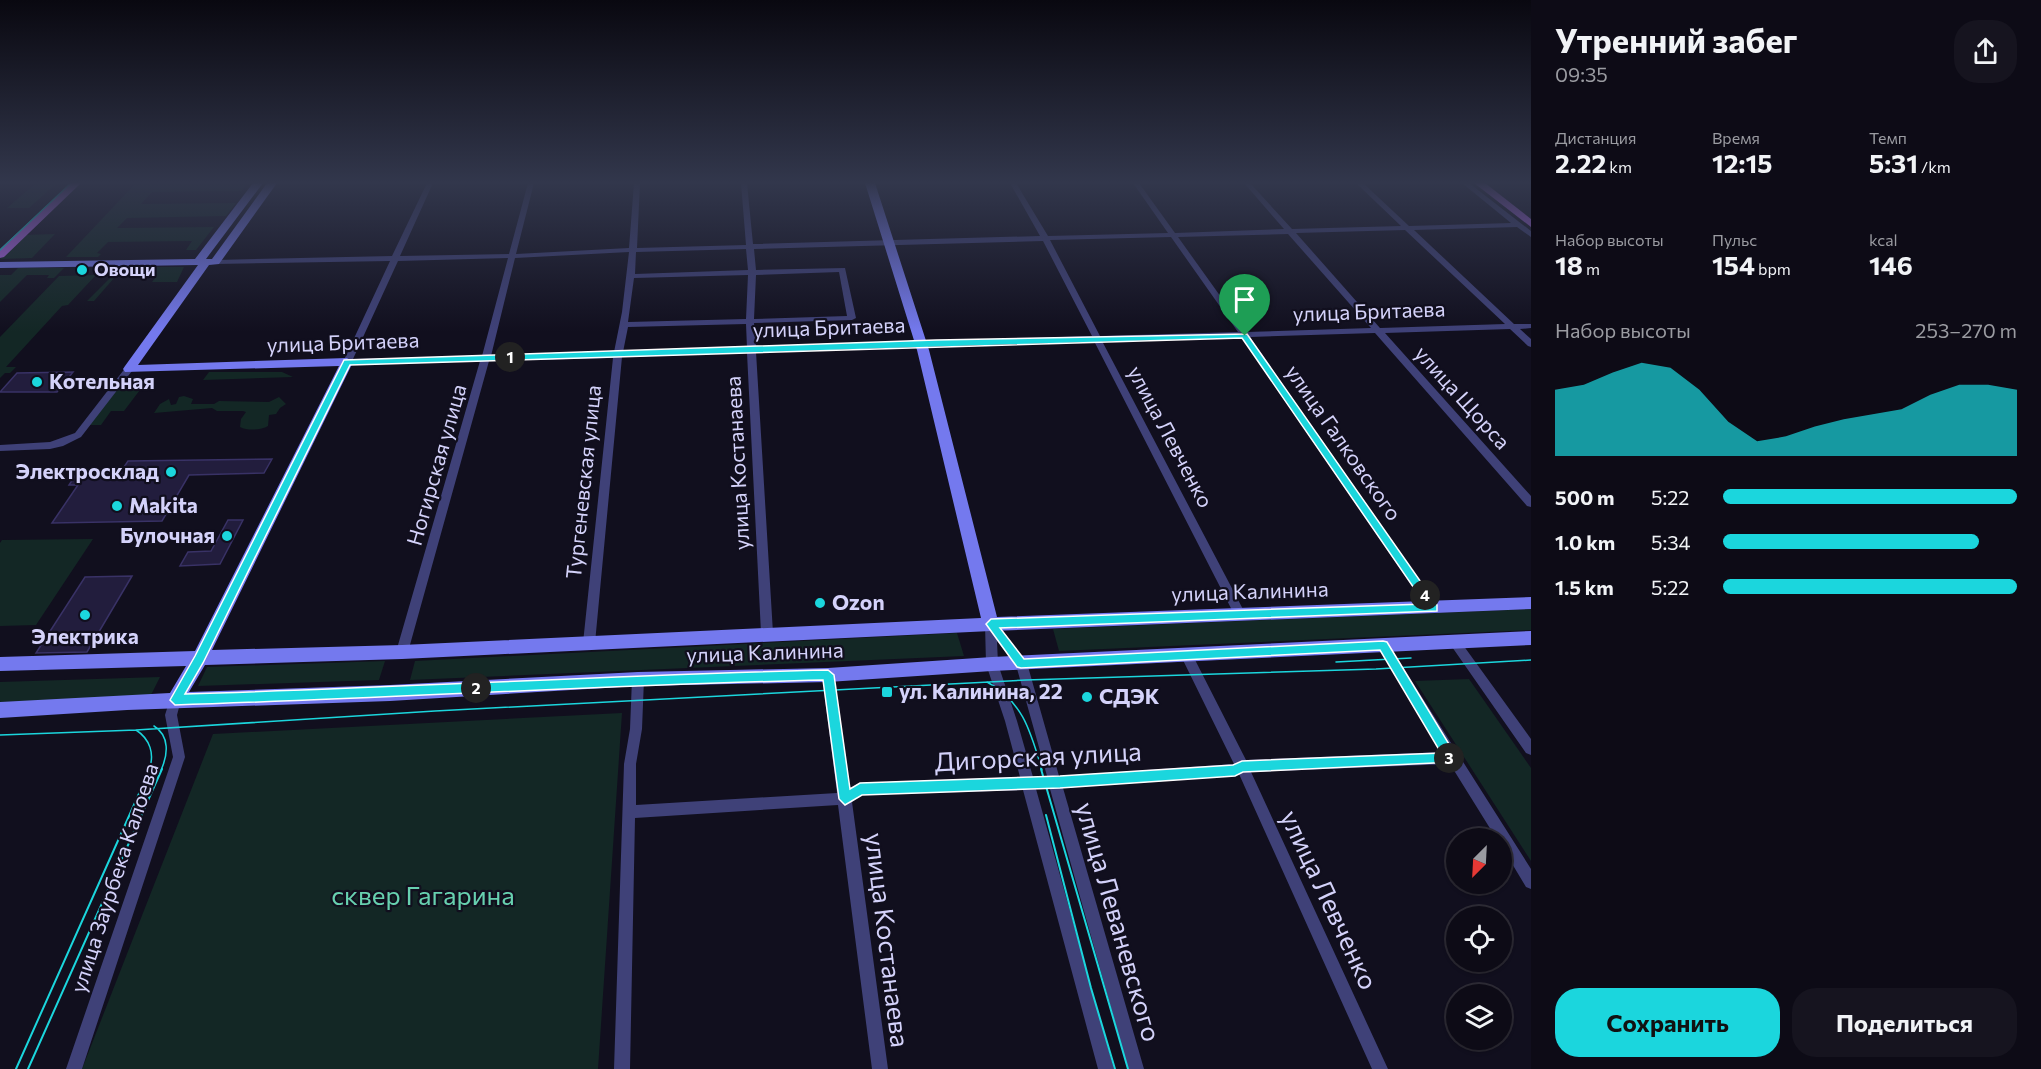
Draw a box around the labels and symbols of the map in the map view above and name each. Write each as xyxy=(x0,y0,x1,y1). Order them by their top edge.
place label: Овощи xyxy=(94,258,155,280)
marker: Овощи xyxy=(75,263,89,277)
pin xyxy=(1219,274,1270,336)
street label: улица Бритаева xyxy=(1292,295,1446,326)
street label: улица Бритаева xyxy=(752,311,906,342)
street label: улица Бритаева xyxy=(266,326,420,357)
street label: улица Щорса xyxy=(1410,340,1516,454)
pin: 1 xyxy=(495,342,525,372)
street label: улица Галковского xyxy=(1281,359,1407,525)
street label: улица Левченко xyxy=(1123,361,1219,511)
place label: Котельная xyxy=(49,368,155,393)
marker: Котельная xyxy=(30,375,44,389)
street label: улица Костанаева xyxy=(719,375,754,551)
street label: Ногирская улица xyxy=(401,381,471,548)
street label: Тургеневская улица xyxy=(560,384,605,580)
place label: Электросклад xyxy=(16,458,159,483)
marker: Электросклад xyxy=(164,465,178,479)
place label: Makita xyxy=(129,492,198,517)
marker: Makita xyxy=(110,499,124,513)
place label: Булочная xyxy=(120,522,215,547)
marker: Булочная xyxy=(220,529,234,543)
street label: улица Калинина xyxy=(1171,575,1329,606)
pin: 4 xyxy=(1410,580,1440,610)
place label: Ozon xyxy=(832,589,885,614)
marker: Ozon xyxy=(813,596,827,610)
marker: Электрика xyxy=(78,608,92,622)
place label: Электрика xyxy=(31,623,139,648)
street label: улица Калинина xyxy=(686,636,844,667)
pin: 2 xyxy=(461,673,491,703)
place label: ул. Калинина, 22 xyxy=(899,678,1063,703)
place label: СДЭК xyxy=(1099,683,1160,708)
marker: ул. Калинина, 22 xyxy=(880,685,894,699)
marker: СДЭК xyxy=(1080,690,1094,704)
street label: Дигорская улица xyxy=(934,735,1142,776)
pin: 3 xyxy=(1434,743,1464,773)
street label: улица Заурбека Калоева xyxy=(65,760,163,996)
street label: улица Леваневского xyxy=(1070,798,1168,1045)
street label: улица Левченко xyxy=(1275,805,1385,994)
north arrow xyxy=(1446,828,1512,894)
street label: улица Костанаева xyxy=(860,831,917,1049)
park label: сквер Гагарина xyxy=(331,879,515,910)

